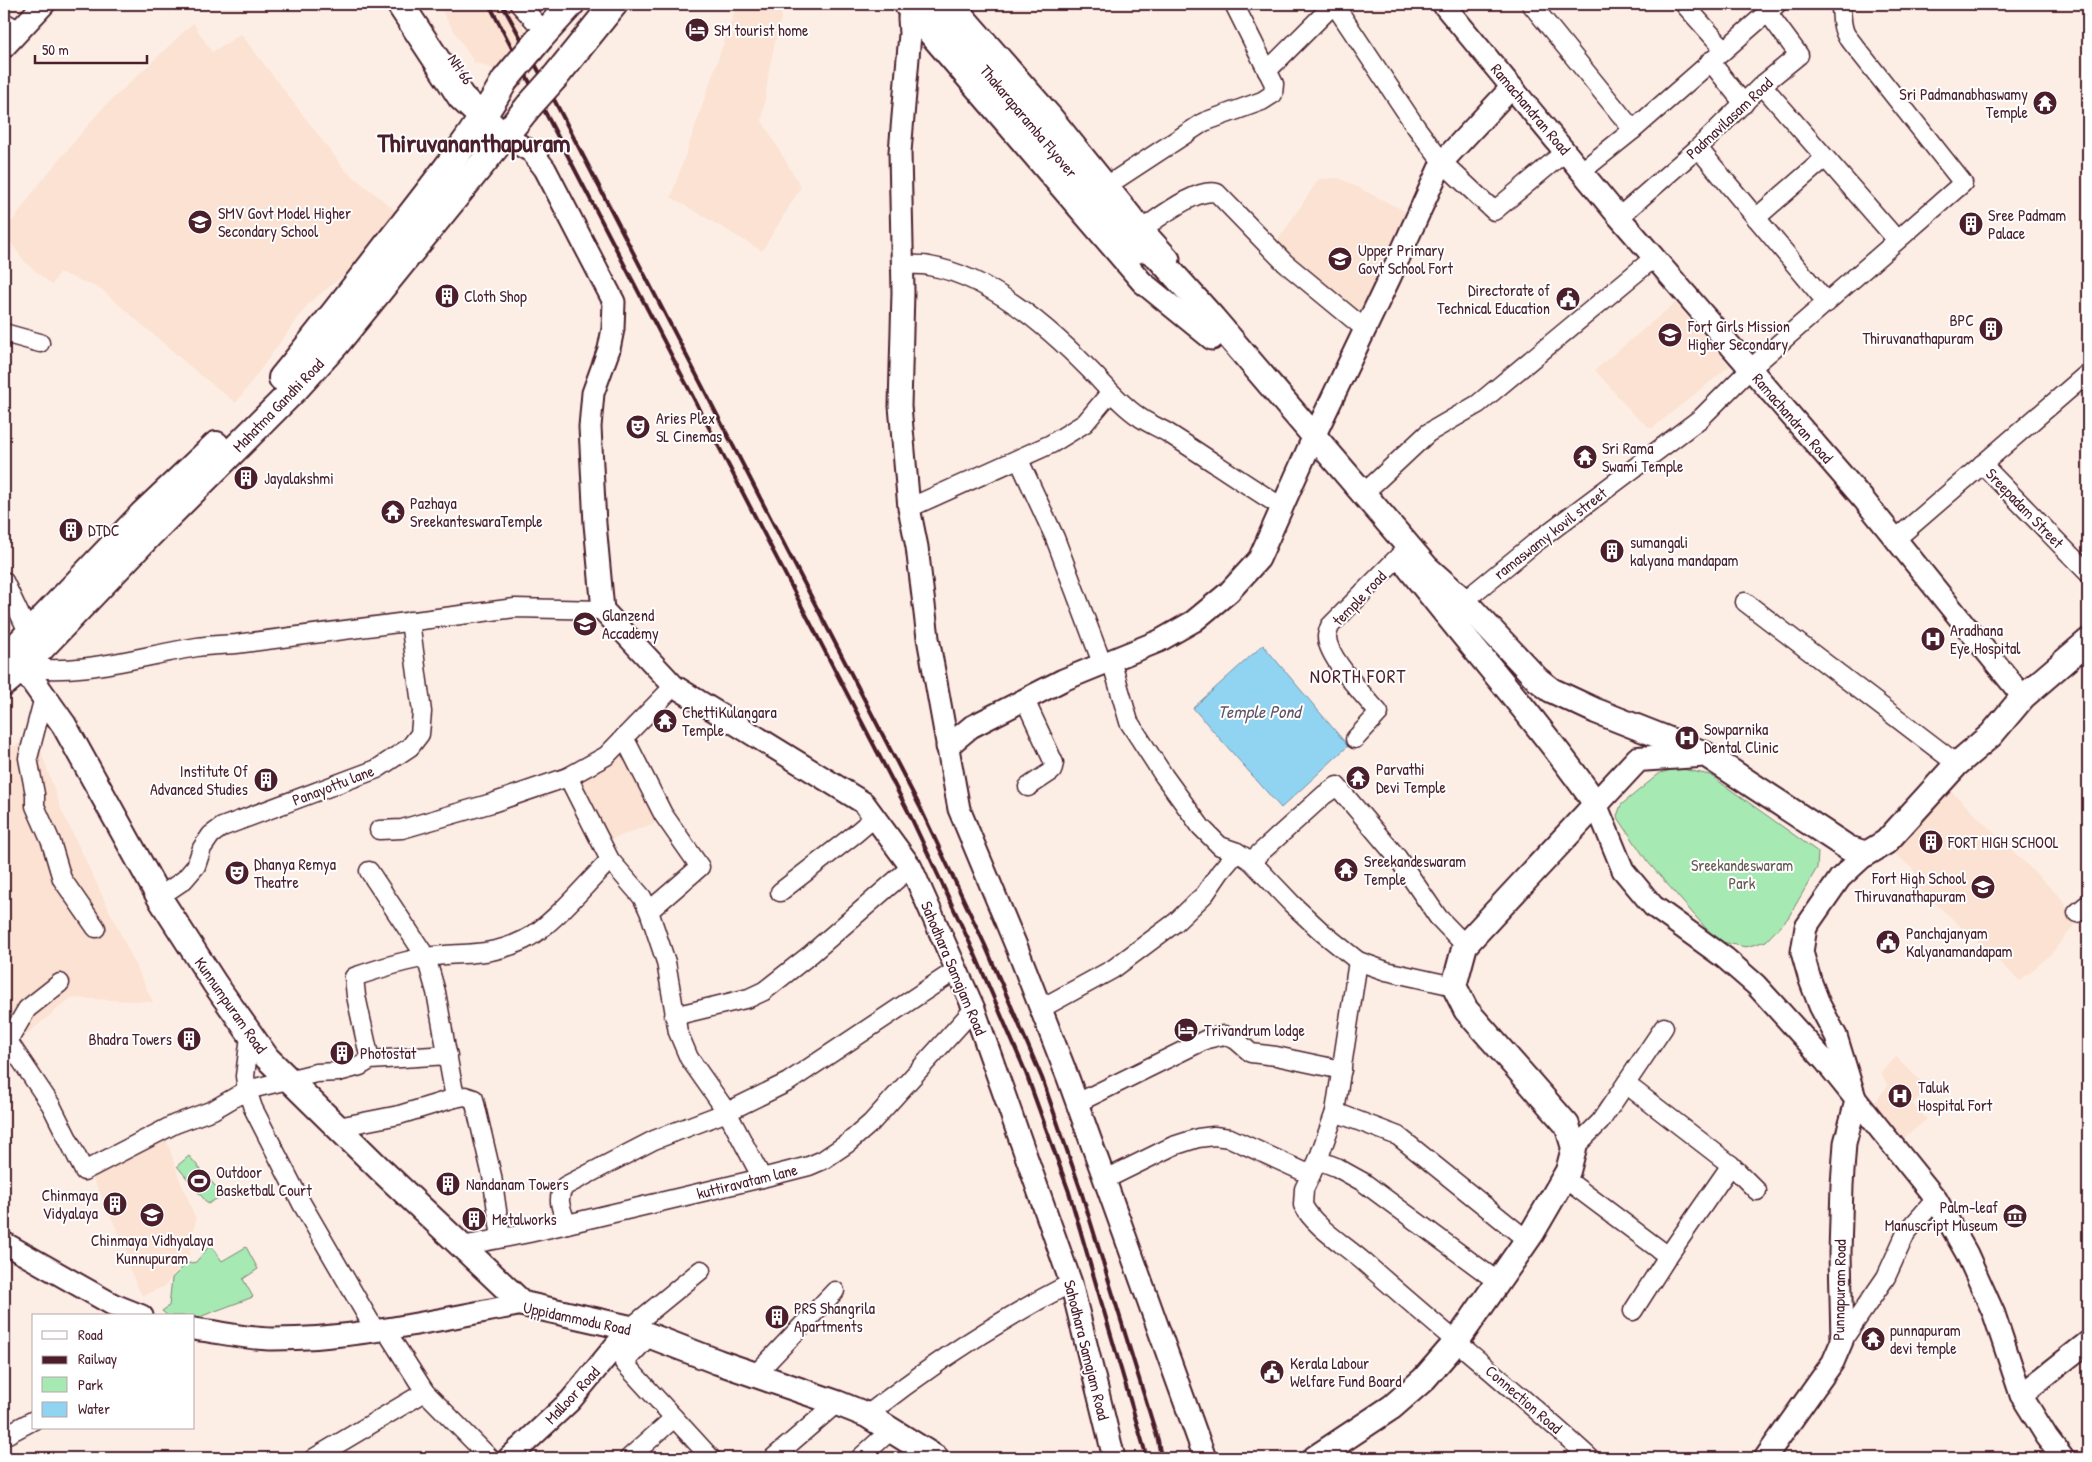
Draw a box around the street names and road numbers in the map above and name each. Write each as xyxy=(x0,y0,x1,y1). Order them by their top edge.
street label: NH 66 xyxy=(443,49,479,89)
street label: Ramachandran Road xyxy=(1486,59,1576,159)
street label: Thakaraparamba Flyover xyxy=(975,60,1083,182)
street label: Padmavilasam Road xyxy=(1681,72,1777,164)
street label: Mahatma Gandhi Road xyxy=(227,353,329,457)
street label: Ramachandran Road xyxy=(1748,368,1838,468)
street label: Sreepadam Street xyxy=(1981,463,2069,553)
street label: ramaswamy kovil street xyxy=(1489,482,1611,584)
street label: temple road xyxy=(1327,566,1391,630)
street label: Panayottu lane xyxy=(289,759,378,811)
street label: Sahodhara Samajam Road xyxy=(916,898,992,1038)
street label: Kunnumpuram Road xyxy=(190,952,272,1058)
street label: kuttiravatam lane xyxy=(694,1158,800,1204)
street label: Punnapuram Road xyxy=(1827,1239,1851,1341)
street label: Sahodhara Samajam Road xyxy=(1059,1278,1115,1422)
street label: Uppidammodu Road xyxy=(521,1296,633,1340)
street label: Connection Road xyxy=(1481,1360,1567,1438)
street label: Malloor Road xyxy=(540,1361,604,1429)

